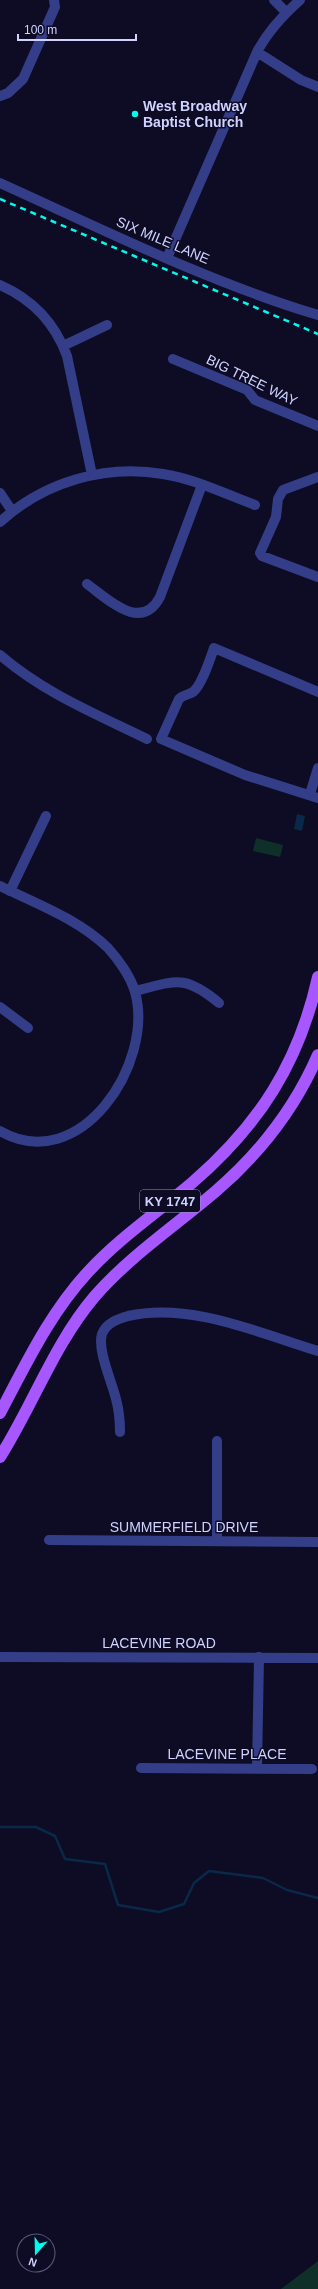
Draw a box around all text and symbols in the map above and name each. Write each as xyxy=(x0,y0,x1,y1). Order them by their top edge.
scale bar xyxy=(18,16,136,42)
text: 100 m xyxy=(24,23,57,37)
place label: West Broadway Baptist Church xyxy=(143,98,247,130)
marker: West Broadway Baptist Church xyxy=(130,109,140,119)
street label: SIX MILE LANE xyxy=(114,213,212,267)
street label: BIG TREE WAY xyxy=(204,351,301,409)
road number: KY 1747 xyxy=(140,1190,200,1212)
street label: SUMMERFIELD DRIVE xyxy=(110,1519,258,1535)
street label: LACEVINE ROAD xyxy=(102,1635,216,1651)
street label: LACEVINE PLACE xyxy=(167,1746,287,1762)
north arrow xyxy=(16,2233,56,2273)
text: N xyxy=(27,2255,38,2269)

